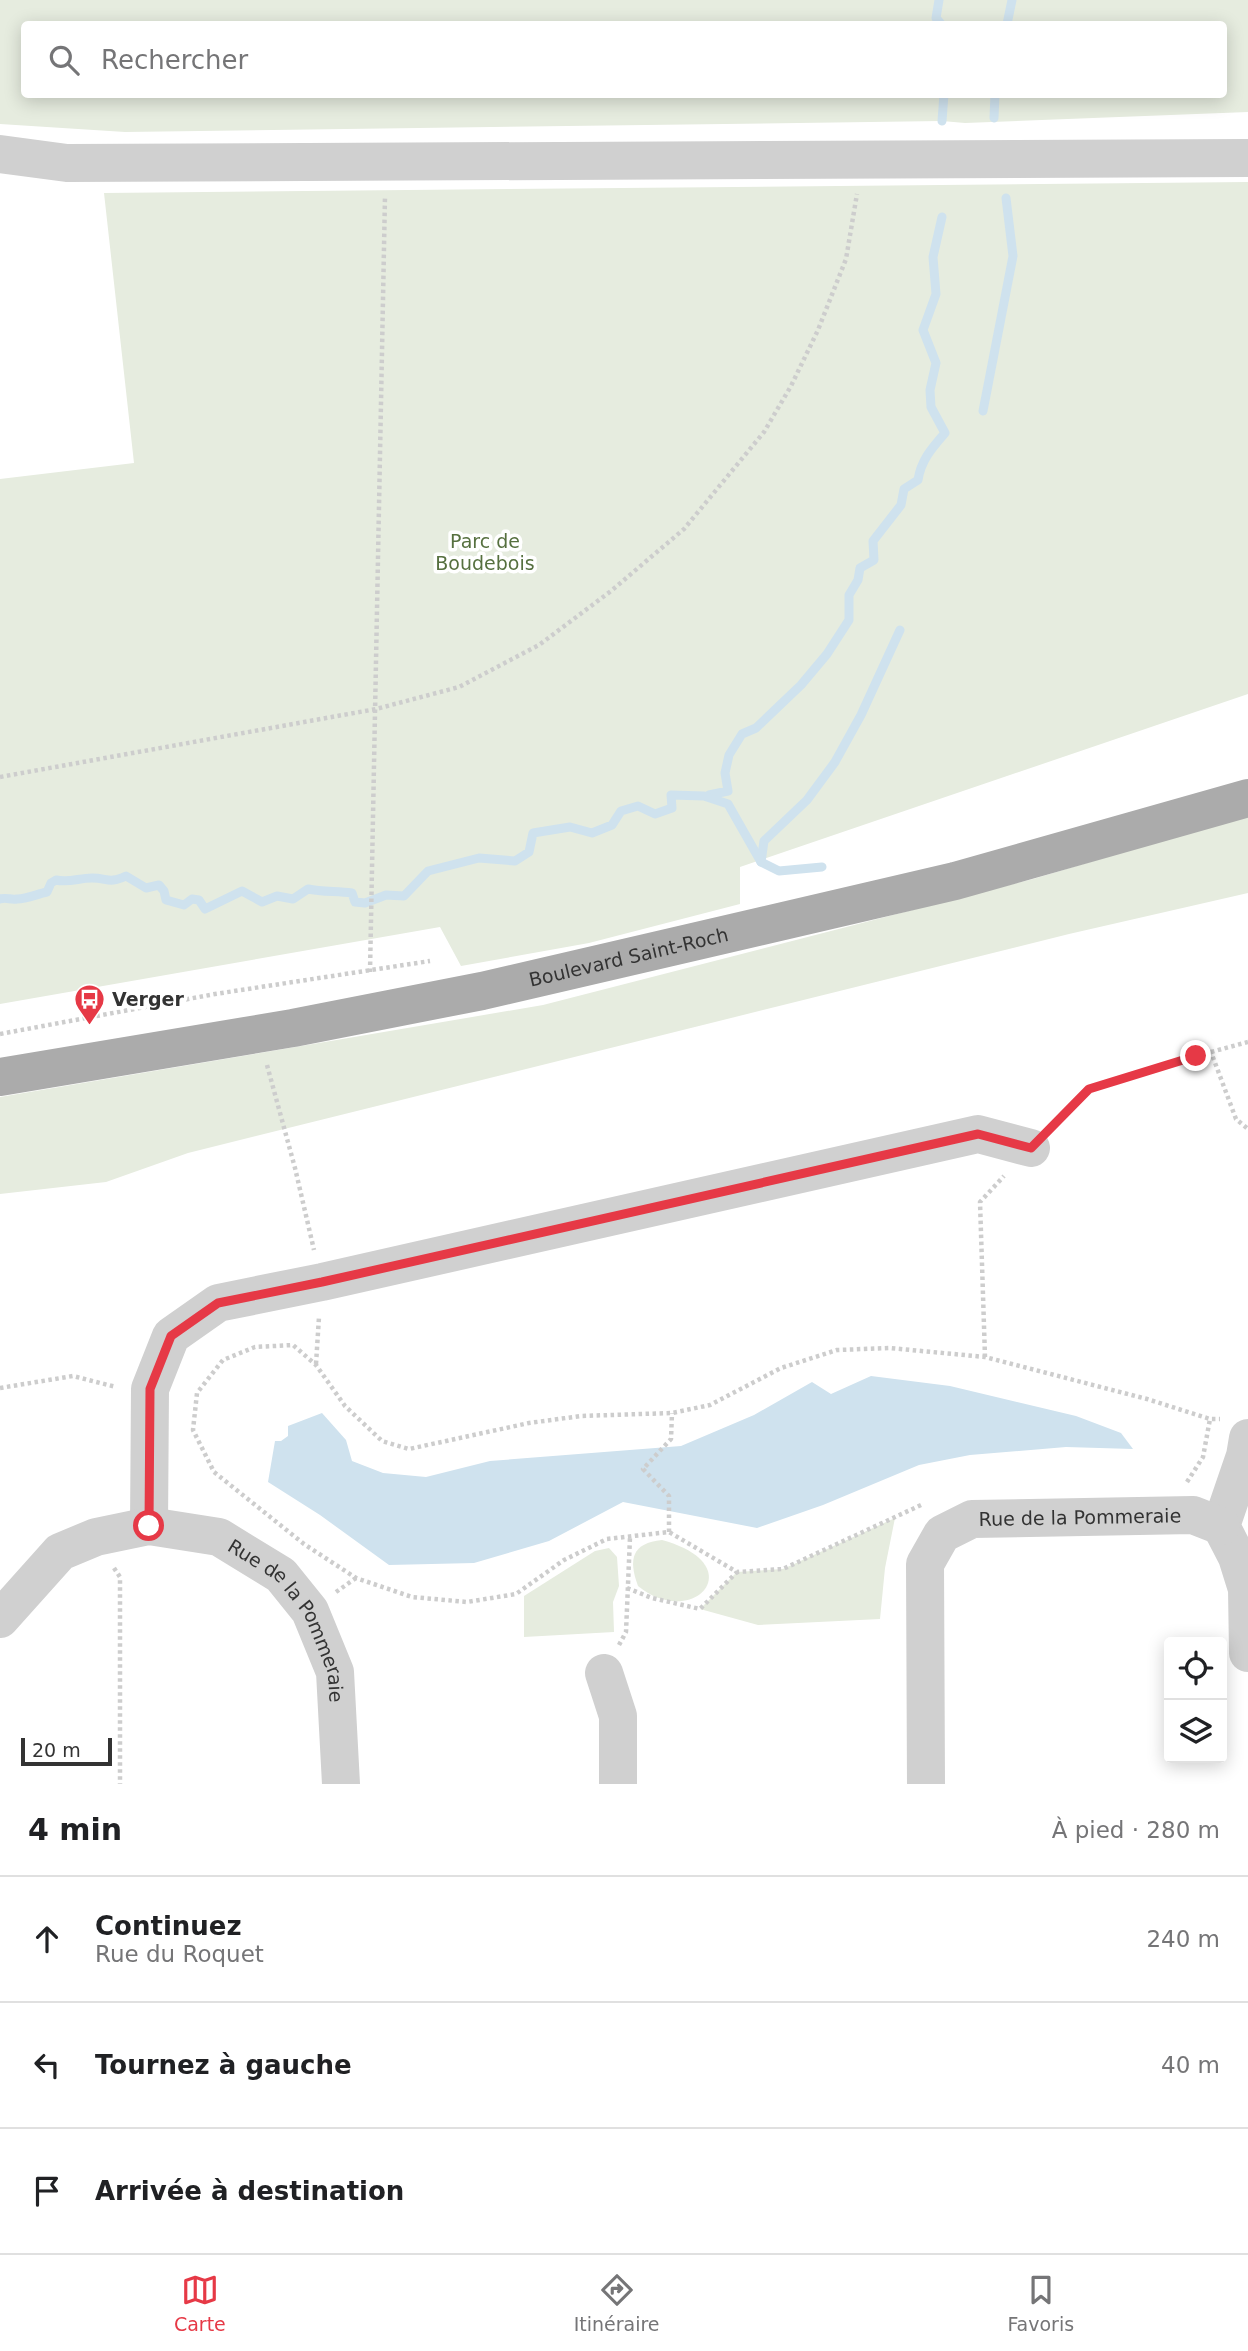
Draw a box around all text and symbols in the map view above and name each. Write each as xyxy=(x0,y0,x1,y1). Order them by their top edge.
search box xyxy=(21,21,1227,98)
icon: search xyxy=(45,41,83,79)
text: Rechercher xyxy=(101,45,248,75)
park label: Parc de Boudebois xyxy=(435,530,535,574)
street label: Boulevard Saint-Roch xyxy=(527,923,730,991)
bus stop icon: Verger xyxy=(72,982,106,1026)
place label: Verger xyxy=(112,988,184,1010)
route end xyxy=(1180,1040,1211,1071)
street label: Rue de la Pommeraie xyxy=(979,1504,1181,1530)
route start xyxy=(133,1510,164,1541)
street label: Rue de la Pommeraie xyxy=(224,1534,348,1703)
map controls xyxy=(1164,1637,1227,1763)
button: locate xyxy=(1164,1637,1227,1700)
button: layers xyxy=(1164,1700,1227,1763)
scale bar xyxy=(21,1735,112,1767)
text: 20 m xyxy=(32,1739,81,1761)
text: 4 min xyxy=(28,1812,122,1847)
text: À pied · 280 m xyxy=(1052,1817,1220,1843)
text: Continuez xyxy=(95,1911,242,1941)
icon: ahead xyxy=(28,1920,66,1958)
text: 240 m xyxy=(1146,1926,1220,1952)
text: Rue du Roquet xyxy=(95,1941,264,1967)
icon: left xyxy=(28,2046,66,2084)
text: Tournez à gauche xyxy=(95,2050,352,2080)
text: 40 m xyxy=(1161,2052,1220,2078)
icon: arrive xyxy=(28,2172,66,2210)
text: Arrivée à destination xyxy=(95,2176,404,2206)
tab: Carte xyxy=(174,2271,226,2335)
tab: Itinéraire xyxy=(574,2271,660,2335)
tab: Favoris xyxy=(1007,2271,1074,2335)

